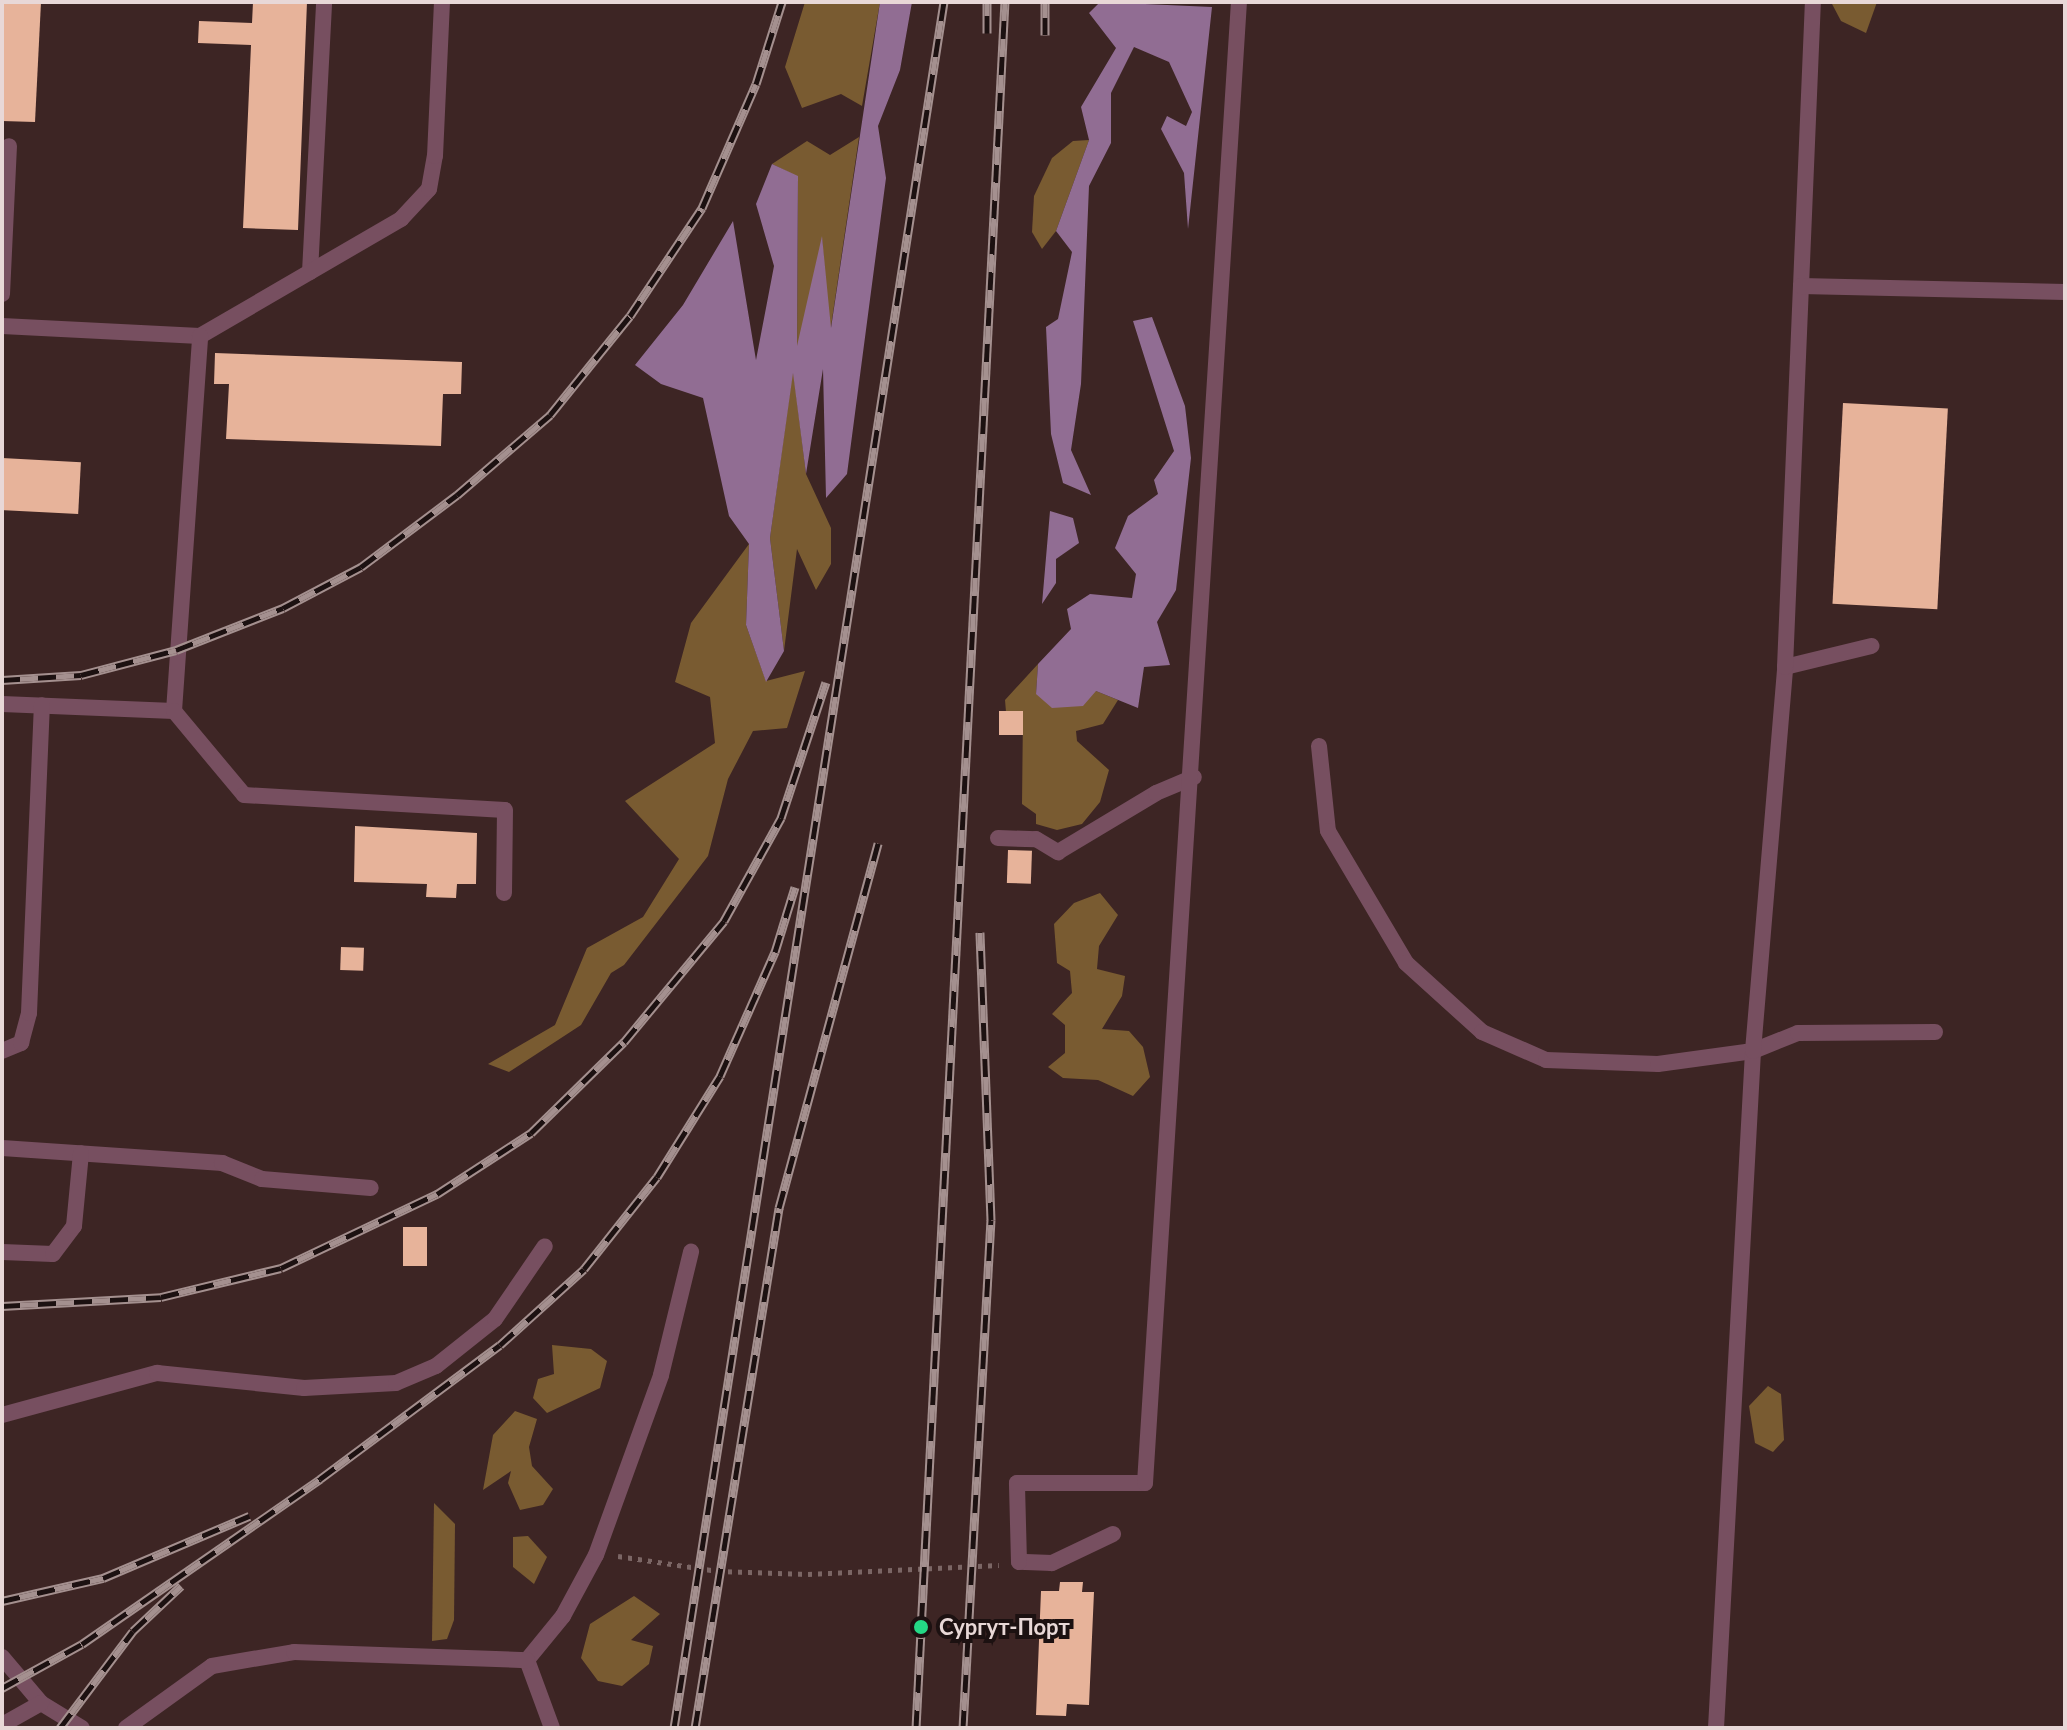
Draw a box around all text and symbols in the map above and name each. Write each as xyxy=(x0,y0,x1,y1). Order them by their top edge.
place label: Сургут-Порт xyxy=(939,1614,1070,1640)
marker: Сургут-Порт xyxy=(910,1616,932,1638)

